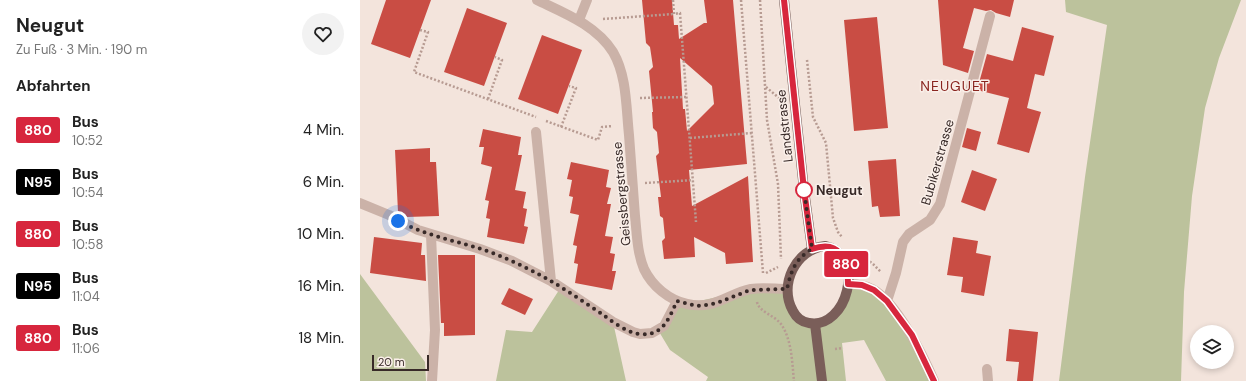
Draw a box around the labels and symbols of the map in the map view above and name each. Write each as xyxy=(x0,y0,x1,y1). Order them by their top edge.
district label: NEUGUET xyxy=(920,77,990,95)
street label: Landstrasse xyxy=(772,89,797,163)
street label: Bubikerstrasse xyxy=(917,117,958,207)
street label: Geissbergstrasse xyxy=(608,141,635,247)
marker: Neugut xyxy=(795,181,813,199)
place label: Neugut xyxy=(816,182,863,199)
your location xyxy=(388,211,408,231)
line badge: 880 xyxy=(823,251,869,277)
scale bar xyxy=(372,353,429,372)

